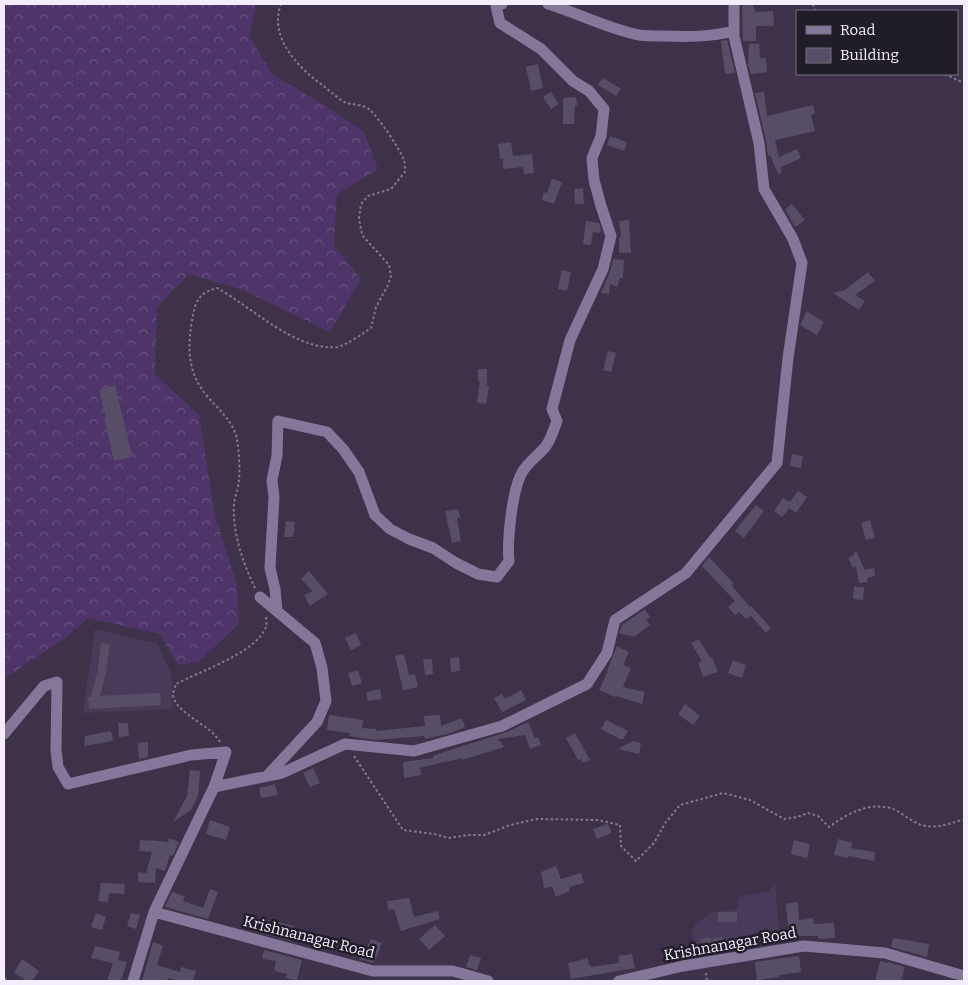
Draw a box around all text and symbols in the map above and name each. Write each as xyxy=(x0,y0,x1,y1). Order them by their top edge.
legend xyxy=(796,10,958,75)
text: Road xyxy=(840,21,875,39)
text: Building xyxy=(840,46,899,64)
street label: Krishnanagar Road xyxy=(242,912,377,962)
street label: Krishnanagar Road xyxy=(662,923,798,965)

